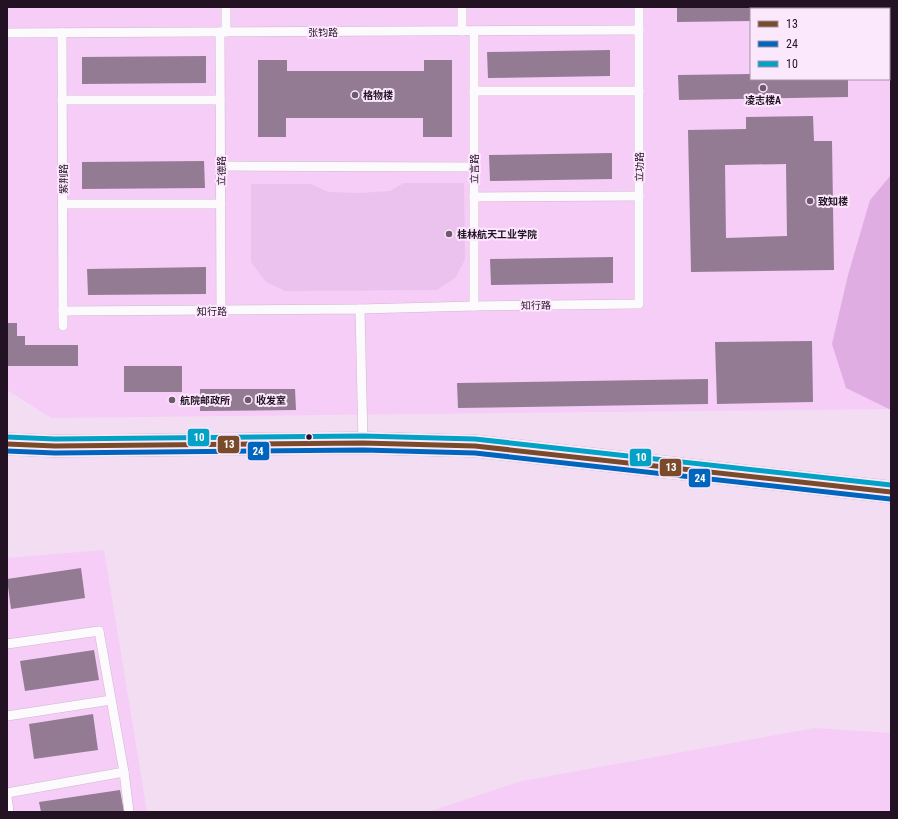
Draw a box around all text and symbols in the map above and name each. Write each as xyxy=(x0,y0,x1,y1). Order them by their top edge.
legend xyxy=(750,8,890,80)
text: 13 xyxy=(786,17,798,31)
street label: 张钧路 xyxy=(308,27,338,38)
text: 24 xyxy=(786,37,798,51)
text: 10 xyxy=(786,57,798,71)
marker: 凌志楼A xyxy=(758,83,768,93)
marker: 格物楼 xyxy=(350,90,360,100)
place label: 格物楼 xyxy=(363,90,393,101)
place label: 凌志楼A xyxy=(745,95,781,106)
street label: 立功路 xyxy=(634,152,645,182)
street label: 立言路 xyxy=(469,154,480,184)
street label: 立德路 xyxy=(216,156,227,186)
street label: 紫荆路 xyxy=(58,164,69,194)
marker: 致知楼 xyxy=(805,196,815,206)
place label: 致知楼 xyxy=(818,196,848,207)
marker: 桂林航天工业学院 xyxy=(444,229,454,239)
place label: 桂林航天工业学院 xyxy=(457,229,537,240)
street label: 知行路 xyxy=(521,300,551,311)
street label: 知行路 xyxy=(197,306,227,317)
place label: 收发室 xyxy=(256,394,286,406)
marker: 航院邮政所 xyxy=(167,395,177,405)
place label: 航院邮政所 xyxy=(180,395,230,406)
marker: 收发室 xyxy=(243,395,253,405)
line badge: 10 xyxy=(187,428,210,447)
text: 10 xyxy=(193,431,205,444)
unlabelled marker xyxy=(304,432,314,442)
line badge: 13 xyxy=(217,435,240,454)
text: 13 xyxy=(223,438,235,451)
line badge: 24 xyxy=(247,441,270,461)
text: 24 xyxy=(252,445,264,458)
line badge: 10 xyxy=(629,448,652,467)
text: 10 xyxy=(635,451,647,464)
line badge: 13 xyxy=(659,458,682,477)
text: 13 xyxy=(665,461,677,474)
line badge: 24 xyxy=(688,468,711,488)
text: 24 xyxy=(694,472,706,485)

